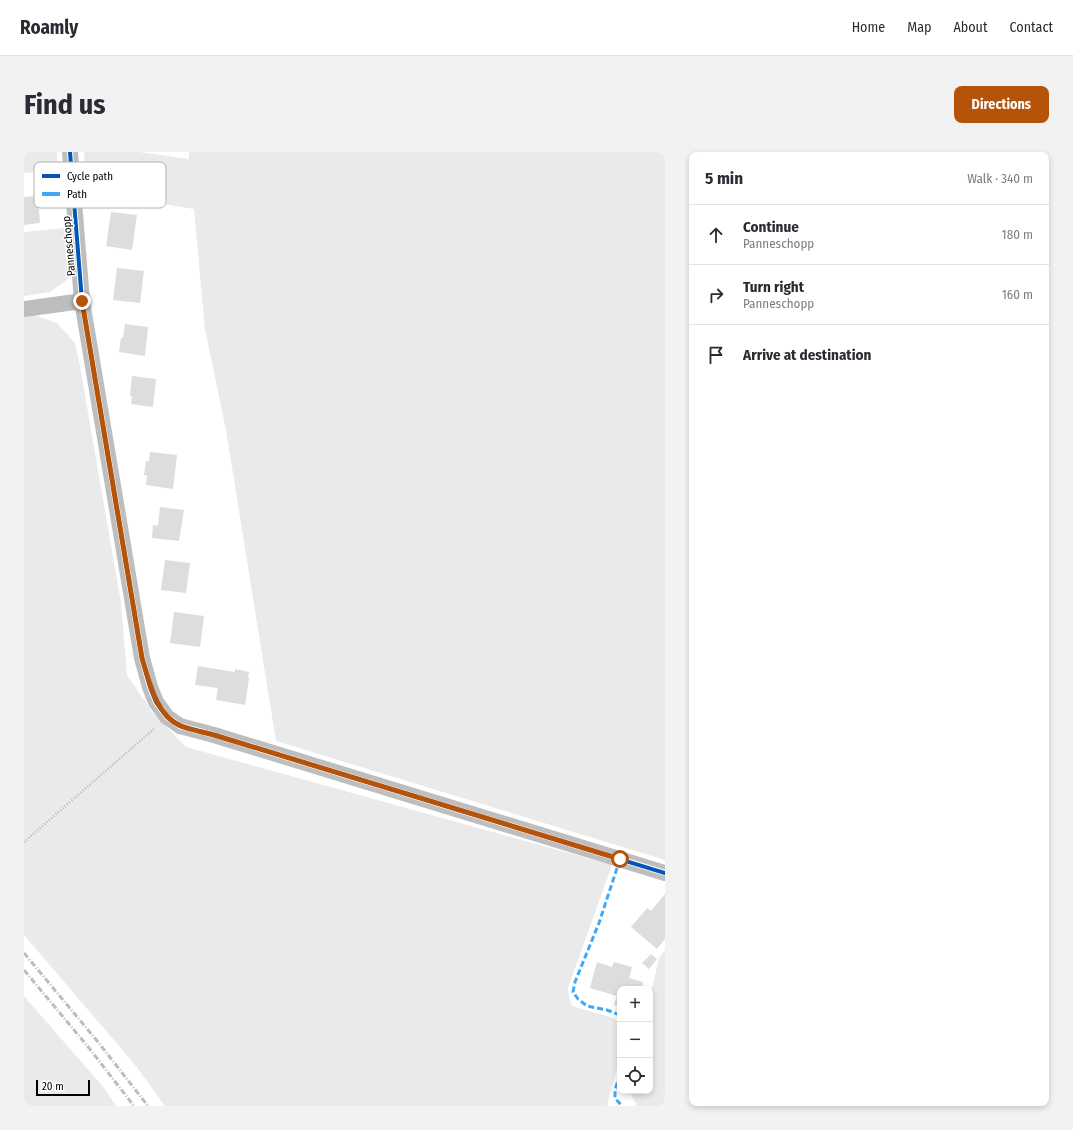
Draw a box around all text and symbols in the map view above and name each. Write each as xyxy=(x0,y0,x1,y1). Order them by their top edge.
text: Roamly xyxy=(20,16,78,39)
text: Home xyxy=(852,19,885,36)
text: Map xyxy=(907,19,931,36)
text: About xyxy=(953,19,988,36)
text: Contact xyxy=(1010,19,1053,36)
button: Directions xyxy=(954,86,1049,123)
text: Find us xyxy=(24,88,106,121)
legend xyxy=(34,162,166,208)
text: 5 min xyxy=(705,168,743,189)
text: Cycle path xyxy=(67,170,113,183)
text: Walk · 340 m xyxy=(967,171,1033,186)
text: Path xyxy=(67,188,87,201)
street label: Panneschopp xyxy=(60,215,78,277)
text: Continue xyxy=(743,218,799,236)
icon: ahead xyxy=(705,224,727,246)
text: 180 m xyxy=(1002,227,1033,242)
text: Panneschopp xyxy=(743,236,814,251)
text: Turn right xyxy=(743,278,804,296)
icon: right xyxy=(705,284,727,306)
text: 160 m xyxy=(1002,287,1033,302)
route end xyxy=(73,292,91,310)
text: Panneschopp xyxy=(743,296,814,311)
icon: arrive xyxy=(705,344,727,366)
text: Arrive at destination xyxy=(743,346,871,364)
route start xyxy=(611,850,629,868)
map controls xyxy=(617,986,653,1094)
button: + xyxy=(617,986,653,1022)
button: − xyxy=(617,1022,653,1058)
button: locate xyxy=(617,1058,653,1094)
scale bar xyxy=(36,1078,90,1097)
text: 20 m xyxy=(42,1080,64,1093)

